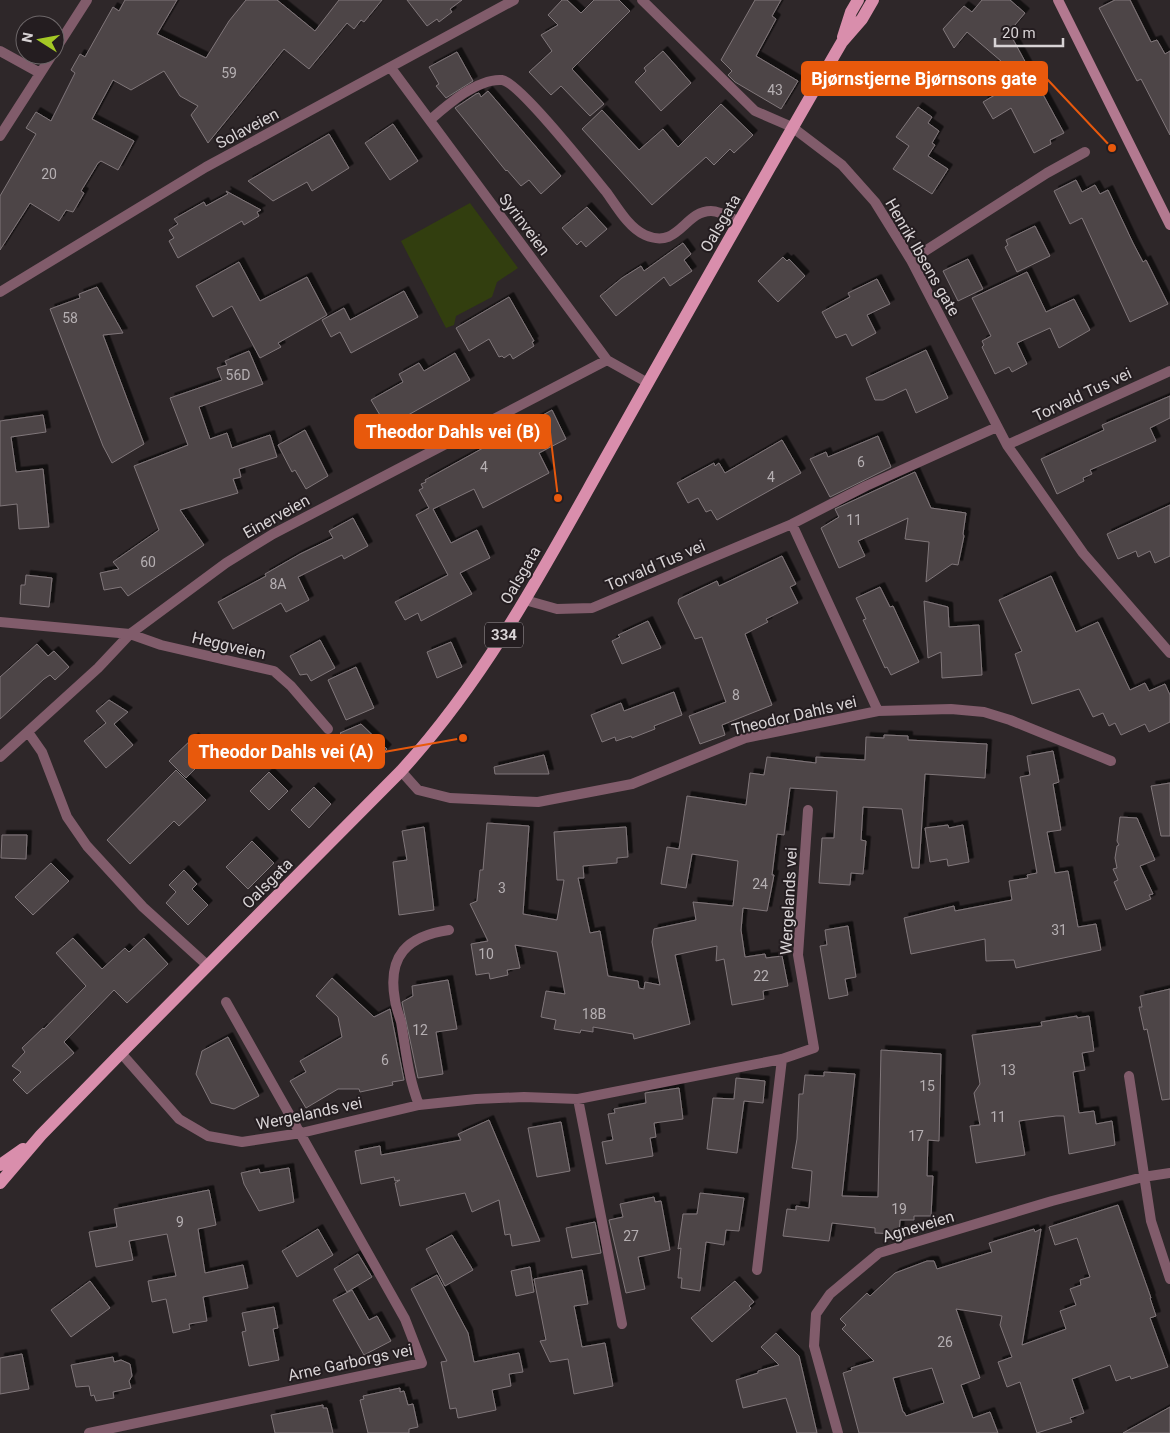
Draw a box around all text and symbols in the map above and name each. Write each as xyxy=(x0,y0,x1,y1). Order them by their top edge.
north arrow xyxy=(15,15,65,65)
scale bar xyxy=(995,15,1062,47)
text: 20 m xyxy=(1002,24,1036,42)
text: N xyxy=(18,31,36,44)
callout: Bjørnstjerne Bjørnsons gate xyxy=(802,62,1047,95)
house number: 59 xyxy=(221,65,237,81)
text: Bjørnstjerne Bjørnsons gate xyxy=(811,68,1037,89)
house number: 43 xyxy=(767,82,783,98)
street label: Solaveien xyxy=(213,104,282,153)
house number: 20 xyxy=(41,166,57,182)
street label: Syrinveien xyxy=(495,190,554,259)
street label: Oalsgata xyxy=(696,191,745,255)
street label: Henrik Ibsens gate xyxy=(881,195,964,319)
house number: 58 xyxy=(62,310,78,326)
street label: Torvald Tus vei xyxy=(1030,363,1134,426)
house number: 56D xyxy=(226,367,250,383)
callout: Theodor Dahls vei (B) xyxy=(355,415,550,448)
text: Theodor Dahls vei (B) xyxy=(366,421,540,443)
house number: 6 xyxy=(857,454,865,470)
house number: 4 xyxy=(480,459,488,475)
house number: 4 xyxy=(767,469,775,485)
street label: Einerveien xyxy=(240,490,313,542)
house number: 11 xyxy=(846,512,862,528)
street label: Torvald Tus vei xyxy=(603,536,708,595)
street label: Oalsgata xyxy=(496,543,545,607)
house number: 60 xyxy=(140,554,156,570)
house number: 8A xyxy=(269,576,287,592)
road number: 334 xyxy=(485,622,523,648)
street label: Heggveien xyxy=(190,628,268,663)
house number: 8 xyxy=(732,687,740,703)
street label: Theodor Dahls vei xyxy=(730,692,858,739)
callout: Theodor Dahls vei (A) xyxy=(189,735,384,768)
text: Theodor Dahls vei (A) xyxy=(198,741,374,763)
street label: Wergelands vei xyxy=(776,847,801,955)
street label: Oalsgata xyxy=(238,854,297,913)
house number: 24 xyxy=(752,876,768,892)
house number: 3 xyxy=(498,880,506,896)
house number: 31 xyxy=(1051,922,1067,938)
house number: 10 xyxy=(478,946,494,962)
house number: 22 xyxy=(753,968,769,984)
house number: 18B xyxy=(582,1006,606,1022)
house number: 12 xyxy=(412,1022,428,1038)
house number: 6 xyxy=(381,1052,389,1068)
house number: 13 xyxy=(1000,1062,1016,1078)
house number: 15 xyxy=(919,1078,935,1094)
street label: Wergelands vei xyxy=(254,1093,364,1134)
house number: 11 xyxy=(990,1109,1006,1125)
house number: 17 xyxy=(908,1128,924,1144)
house number: 19 xyxy=(891,1201,907,1217)
street label: Agneveien xyxy=(880,1207,956,1246)
house number: 9 xyxy=(176,1214,184,1230)
house number: 27 xyxy=(623,1228,639,1244)
house number: 26 xyxy=(937,1334,953,1350)
street label: Arne Garborgs vei xyxy=(286,1340,414,1385)

